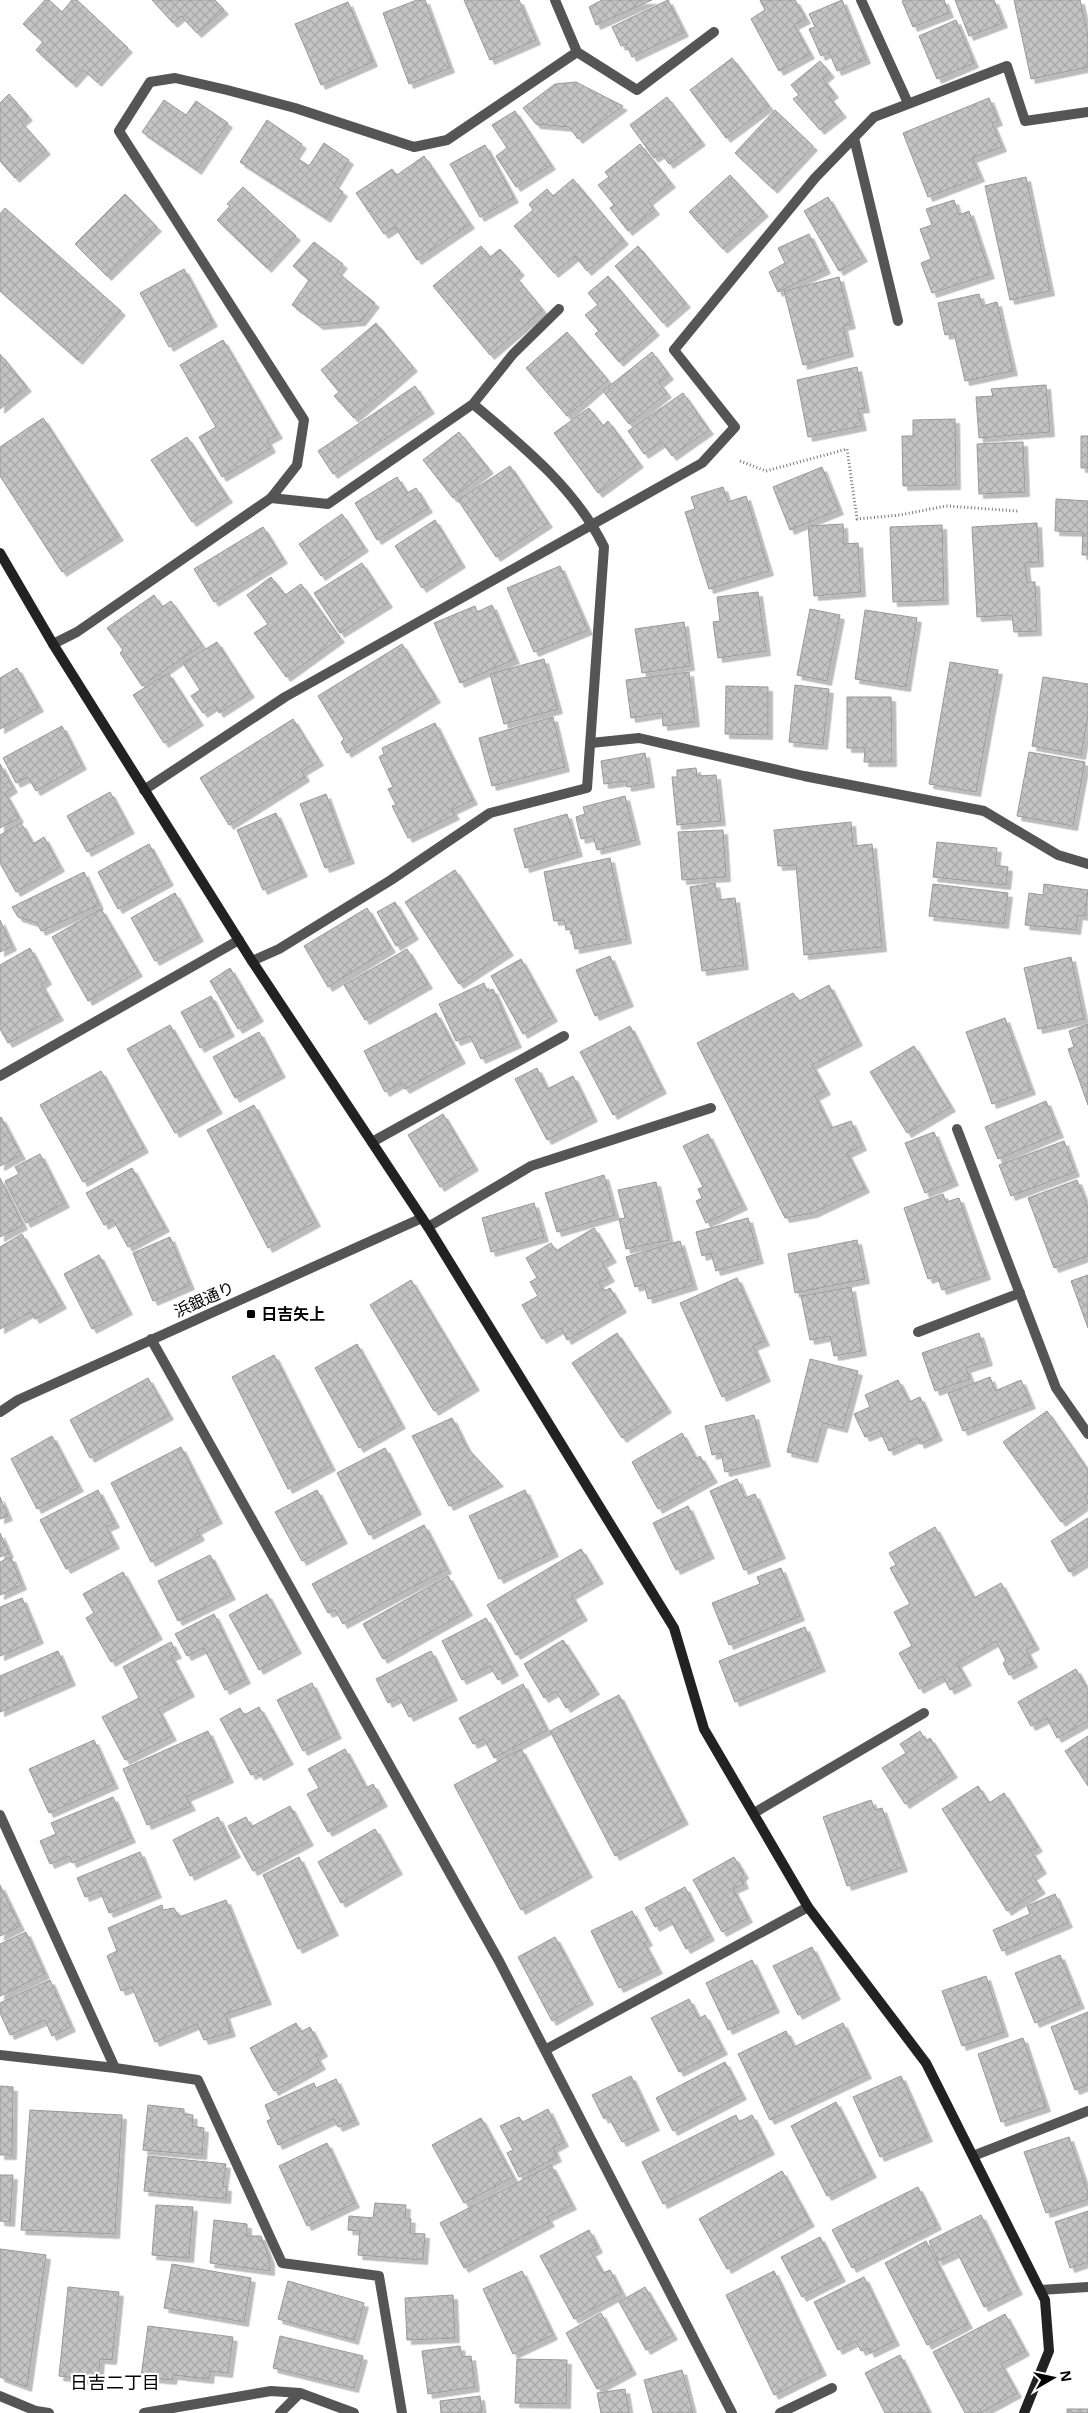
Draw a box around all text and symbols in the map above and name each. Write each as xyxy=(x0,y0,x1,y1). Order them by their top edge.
street label: 浜銀通り xyxy=(170,1276,238,1322)
place label: 日吉矢上 xyxy=(261,1303,325,1325)
marker: 日吉矢上 xyxy=(245,1308,257,1320)
north arrow xyxy=(1028,2353,1078,2403)
text: N xyxy=(1056,2369,1077,2383)
district label: 日吉二丁目 xyxy=(70,2370,160,2394)

